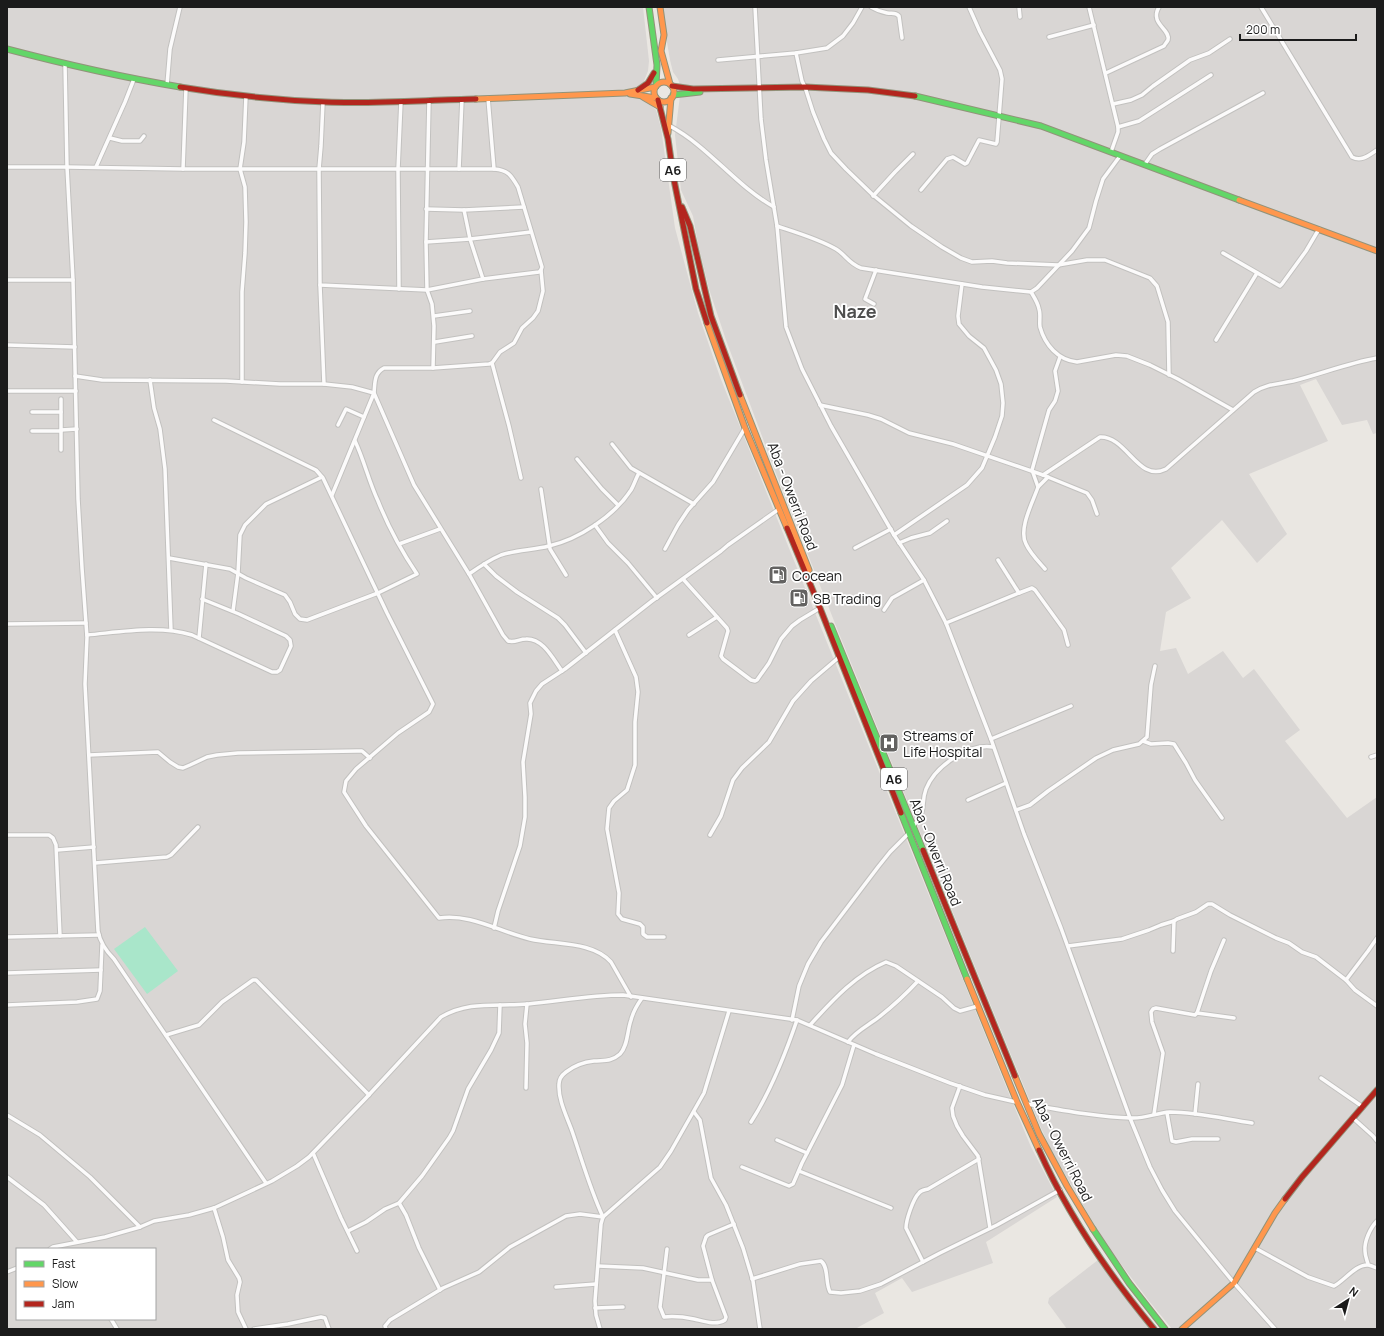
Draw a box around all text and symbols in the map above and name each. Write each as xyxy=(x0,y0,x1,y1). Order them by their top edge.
scale bar xyxy=(1240,16,1356,42)
text: 200 m xyxy=(1246,21,1280,38)
road number: A6 xyxy=(660,159,686,181)
district label: Naze xyxy=(833,299,877,323)
street label: Aba - Owerri Road xyxy=(764,439,822,553)
fuel station icon: Cocean xyxy=(767,564,789,586)
place label: Cocean xyxy=(792,566,842,585)
fuel station icon: SB Trading xyxy=(788,587,810,609)
place label: SB Trading xyxy=(813,589,881,608)
place label: Streams of Life Hospital xyxy=(903,726,982,761)
hospital icon: Streams of Life Hospital xyxy=(878,732,900,754)
road number: A6 xyxy=(881,768,907,790)
street label: Aba - Owerri Road xyxy=(906,795,966,909)
street label: Aba - Owerri Road xyxy=(1029,1094,1097,1204)
legend xyxy=(16,1248,156,1320)
text: Fast xyxy=(52,1255,76,1272)
text: Slow xyxy=(52,1275,78,1292)
north arrow xyxy=(1328,1280,1368,1320)
text: N xyxy=(1347,1283,1362,1300)
text: Jam xyxy=(52,1295,74,1312)

